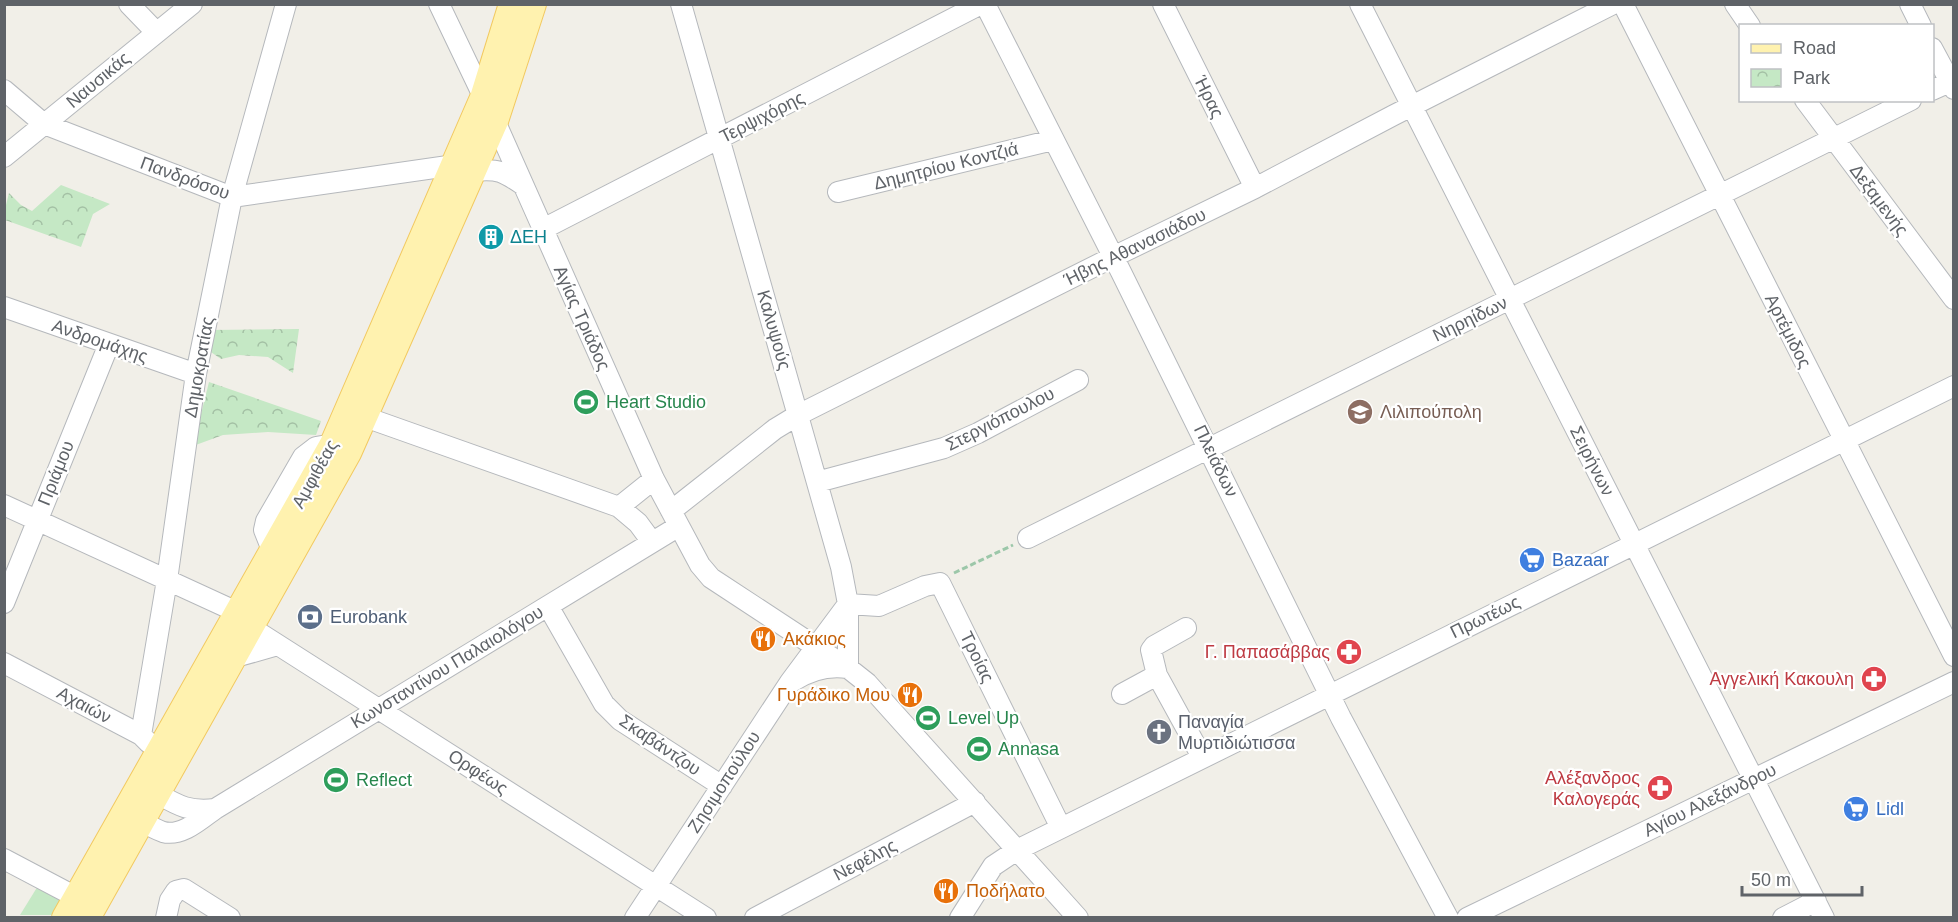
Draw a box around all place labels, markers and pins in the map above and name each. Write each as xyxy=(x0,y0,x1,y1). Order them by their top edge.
building icon: ΔΕΗ xyxy=(476,222,506,252)
place label: ΔΕΗ xyxy=(510,227,547,247)
sports icon: Heart Studio xyxy=(571,387,601,417)
place label: Heart Studio xyxy=(606,392,706,412)
school or university icon: Λιλιπούπολη xyxy=(1345,397,1375,427)
place label: Λιλιπούπολη xyxy=(1380,402,1482,422)
supermarket icon: Bazaar xyxy=(1517,545,1547,575)
place label: Bazaar xyxy=(1552,550,1609,570)
bank icon: Eurobank xyxy=(295,602,325,632)
place label: Eurobank xyxy=(330,607,408,627)
restaurant icon: Ακάκιος xyxy=(748,624,778,654)
place label: Ακάκιος xyxy=(783,629,846,649)
pharmacy icon: Γ. Παπασάββας xyxy=(1334,637,1364,667)
place label: Γ. Παπασάββας xyxy=(1205,642,1330,662)
pharmacy icon: Αγγελική Κακουλη xyxy=(1859,664,1889,694)
place label: Αγγελική Κακουλη xyxy=(1709,669,1854,689)
restaurant icon: Γυράδικο Μου xyxy=(895,680,925,710)
place label: Γυράδικο Μου xyxy=(777,685,890,705)
sports icon: Level Up xyxy=(913,703,943,733)
place label: Level Up xyxy=(948,708,1019,728)
place label: Παναγία Μυρτιδιώτισσα xyxy=(1178,712,1295,753)
church icon: Παναγία Μυρτιδιώτισσα xyxy=(1144,717,1174,747)
sports icon: Annasa xyxy=(964,734,994,764)
place label: Annasa xyxy=(998,739,1060,759)
sports icon: Reflect xyxy=(321,765,351,795)
place label: Αλέξανδρος Καλογεράς xyxy=(1545,768,1640,809)
place label: Reflect xyxy=(356,770,412,790)
pharmacy icon: Αλέξανδρος Καλογεράς xyxy=(1645,773,1675,803)
supermarket icon: Lidl xyxy=(1841,794,1871,824)
place label: Lidl xyxy=(1876,799,1904,819)
restaurant icon: Ποδήλατο xyxy=(931,876,961,906)
place label: Ποδήλατο xyxy=(966,881,1045,901)

